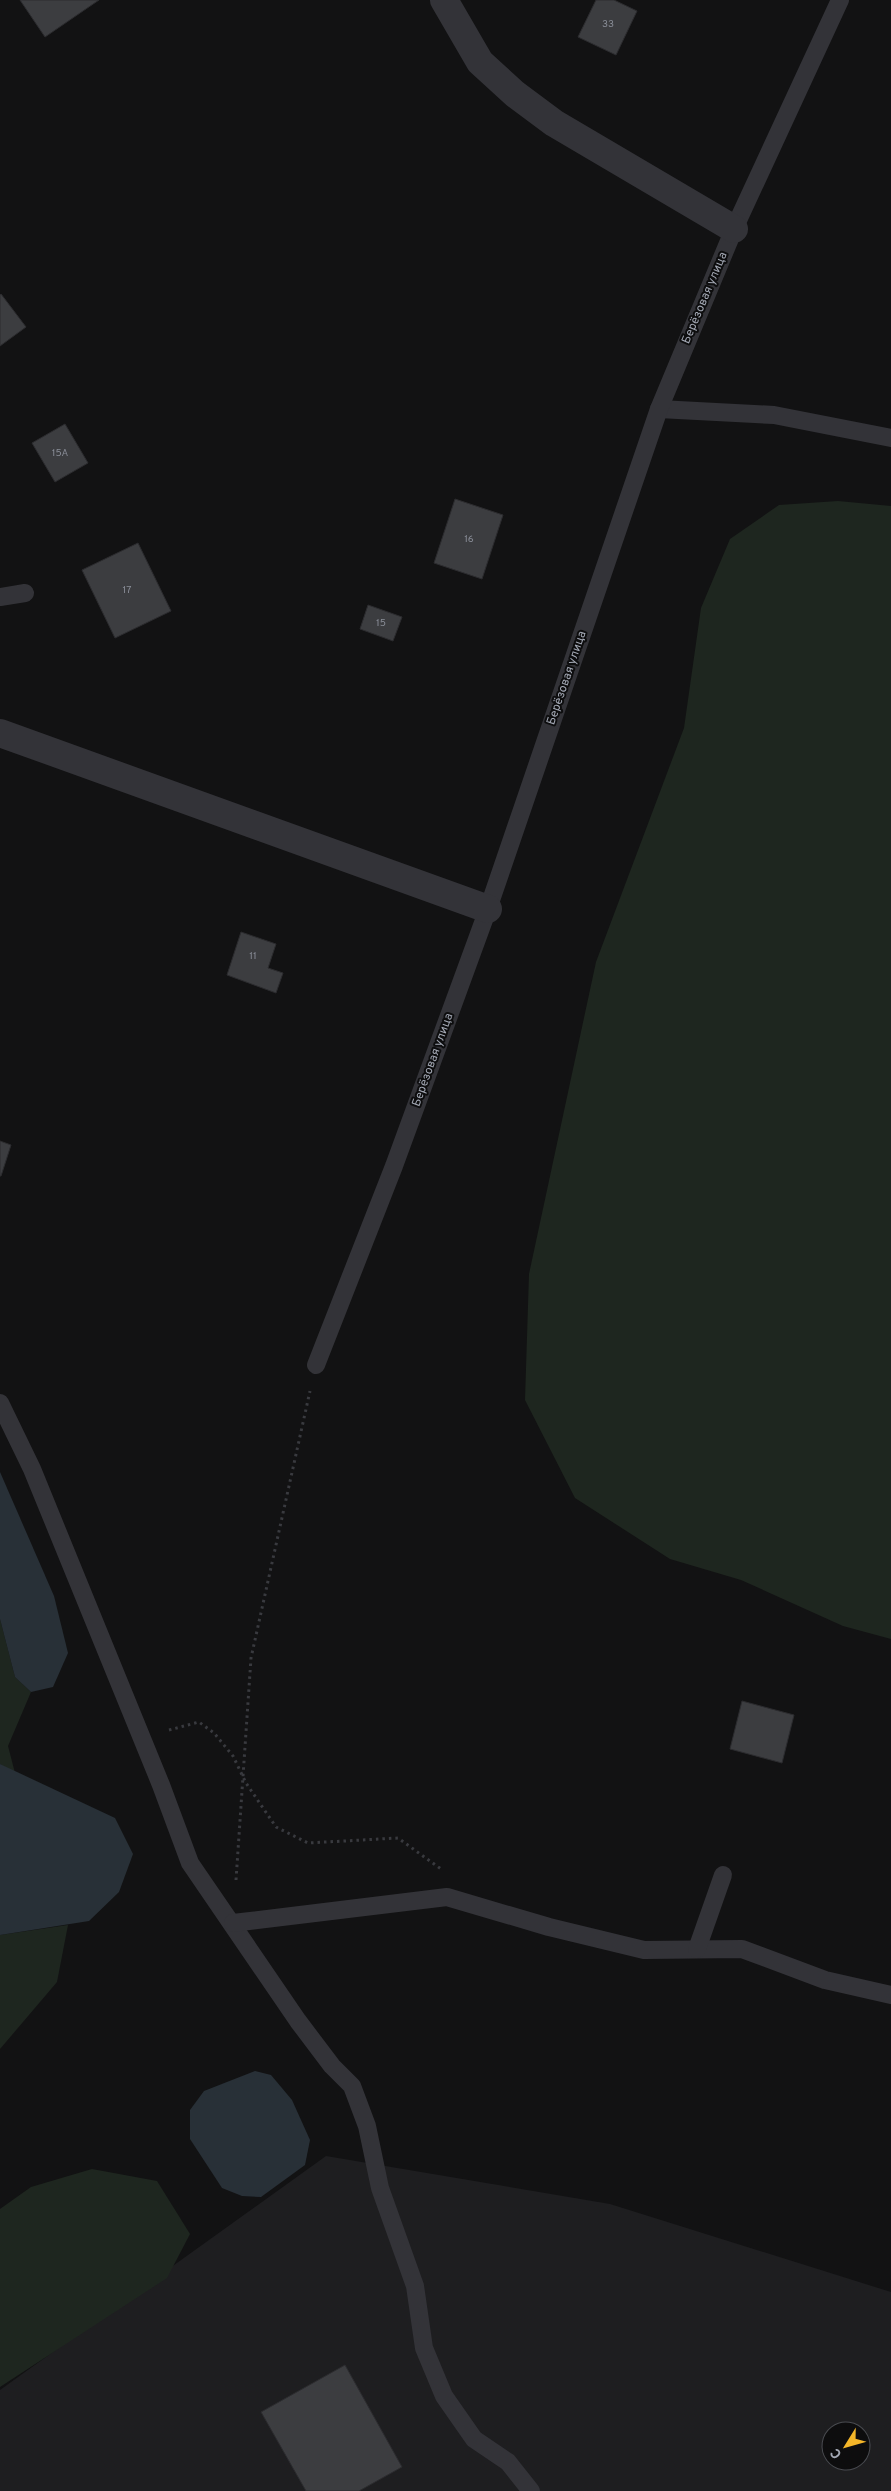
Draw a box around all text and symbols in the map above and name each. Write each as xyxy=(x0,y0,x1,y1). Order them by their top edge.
house number: 33 xyxy=(602,18,614,31)
street label: Берёзовая улица xyxy=(678,250,732,346)
house number: 15А xyxy=(52,447,68,460)
house number: 16 xyxy=(464,533,474,546)
house number: 17 xyxy=(123,584,131,597)
house number: 15 xyxy=(376,617,386,630)
street label: Берёзовая улица xyxy=(543,629,591,727)
house number: 11 xyxy=(249,950,257,963)
street label: Берёзовая улица xyxy=(409,1011,457,1109)
north arrow xyxy=(821,2421,871,2471)
text: С xyxy=(827,2444,846,2462)

